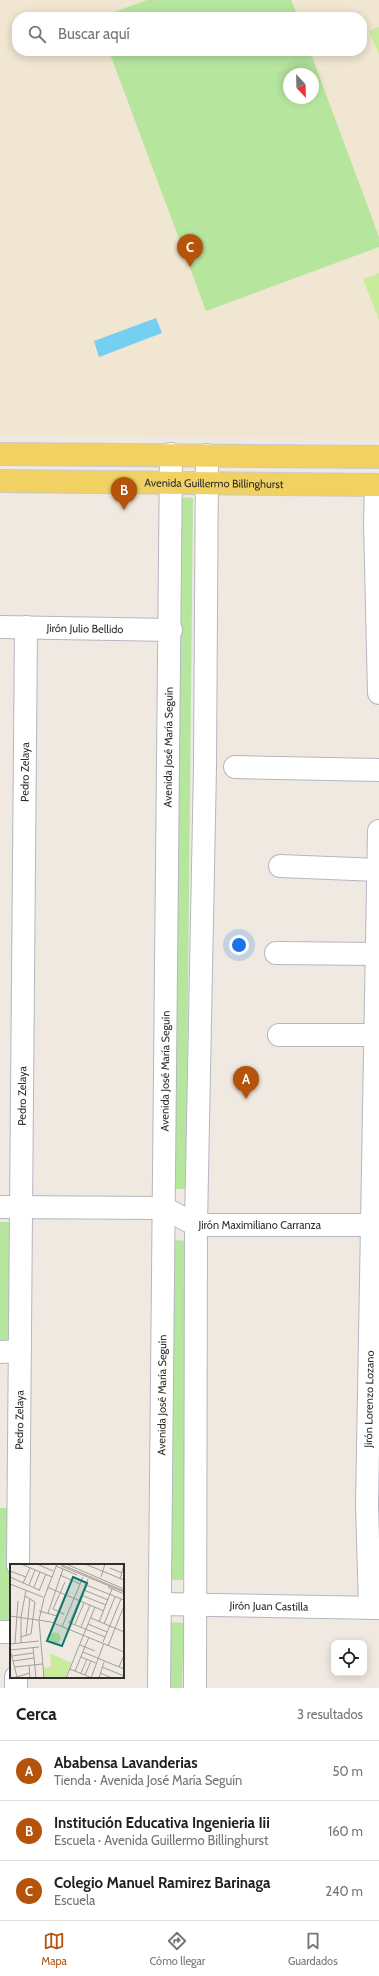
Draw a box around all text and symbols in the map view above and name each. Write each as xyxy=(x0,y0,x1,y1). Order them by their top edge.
search box xyxy=(12,12,367,56)
icon: search xyxy=(26,23,48,45)
text: Buscar aquí xyxy=(58,25,130,43)
north arrow xyxy=(283,68,319,104)
pin: C xyxy=(177,234,203,267)
street label: Avenida Guillermo Billinghurst xyxy=(144,476,284,491)
pin: B xyxy=(111,477,137,510)
street label: Jirón Julio Bellido xyxy=(45,621,124,636)
street label: Avenida José María Seguín xyxy=(161,687,176,807)
street label: Pedro Zelaya xyxy=(18,741,32,802)
your location xyxy=(229,935,249,955)
street label: Avenida José María Seguín xyxy=(157,1011,173,1131)
street label: Pedro Zelaya xyxy=(15,1065,29,1126)
pin: A xyxy=(233,1066,259,1099)
street label: Jirón Maximiliano Carranza xyxy=(197,1218,322,1232)
street label: Avenida José María Seguín xyxy=(154,1335,169,1455)
street label: Jirón Lorenzo Lozano xyxy=(361,1350,377,1449)
street label: Pedro Zelaya xyxy=(12,1389,26,1450)
inset map xyxy=(10,1564,124,1678)
street label: Jirón Juan Castilla xyxy=(229,1598,309,1614)
map controls xyxy=(331,1640,367,1676)
button: locate xyxy=(331,1640,367,1676)
text: Cerca xyxy=(16,1704,57,1724)
text: 3 resultados xyxy=(297,1706,363,1722)
text: Ababensa Lavanderias xyxy=(54,1754,198,1772)
text: A xyxy=(25,1763,33,1779)
text: 50 m xyxy=(333,1763,363,1779)
text: Tienda · Avenida José María Seguín xyxy=(54,1772,242,1788)
text: Institución Educativa Ingenieria Iii xyxy=(54,1814,270,1832)
text: B xyxy=(25,1823,33,1839)
text: 160 m xyxy=(328,1823,363,1839)
text: Escuela · Avenida Guillermo Billinghurst xyxy=(54,1832,268,1848)
text: Colegio Manuel Ramirez Barinaga xyxy=(54,1874,271,1892)
text: C xyxy=(25,1883,33,1899)
text: 240 m xyxy=(325,1883,363,1899)
text: Escuela xyxy=(54,1892,95,1908)
tab: Mapa xyxy=(41,1930,67,1968)
tab: Cómo llegar xyxy=(149,1930,205,1968)
tab: Guardados xyxy=(288,1930,338,1968)

